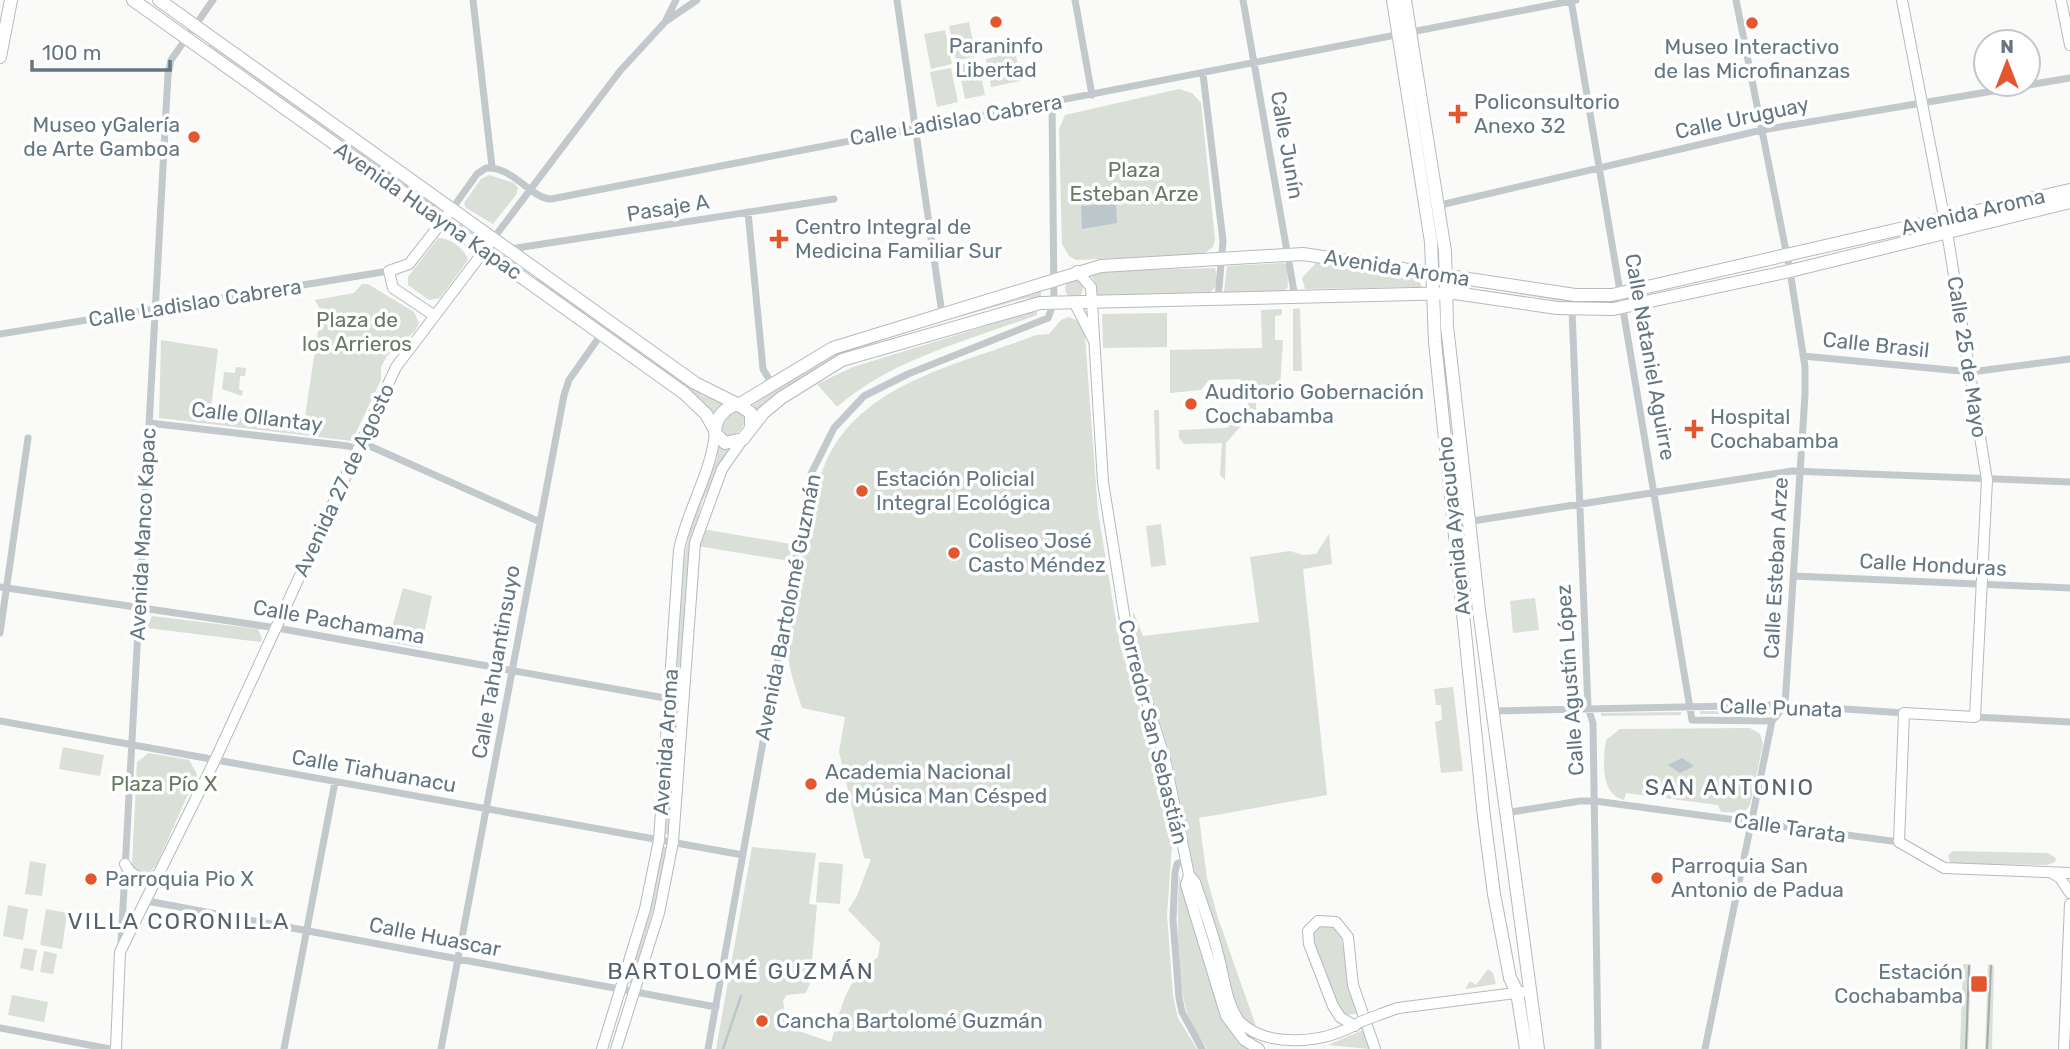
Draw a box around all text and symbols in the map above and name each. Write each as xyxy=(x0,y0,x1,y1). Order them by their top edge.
marker: Paraninfo Libertad xyxy=(988,14,1004,30)
marker: Museo Interactivo de las Microfinanzas xyxy=(1744,15,1760,31)
scale bar xyxy=(32,28,170,72)
north arrow xyxy=(1972,28,2042,98)
place label: Paraninfo Libertad xyxy=(949,33,1043,82)
place label: Museo Interactivo de las Microfinanzas xyxy=(1654,34,1850,83)
text: N xyxy=(2000,35,2014,58)
text: 100 m xyxy=(42,40,101,65)
street label: Calle Ladislao Cabrera xyxy=(848,89,1064,151)
street label: Calle Junín xyxy=(1266,89,1309,201)
place label: Policonsultorio Anexo 32 xyxy=(1474,89,1620,138)
street label: Calle Uruguay xyxy=(1673,91,1811,144)
marker: Policonsultorio Anexo 32 xyxy=(1448,104,1468,124)
place label: Museo yGalería de Arte Gamboa xyxy=(23,112,180,161)
marker: Museo yGalería de Arte Gamboa xyxy=(186,129,202,145)
street label: Avenida Huayna Kapac xyxy=(330,136,527,285)
park label: Plaza Esteban Arze xyxy=(1069,157,1199,206)
street label: Avenida Aroma xyxy=(1898,183,2047,240)
street label: Pasaje A xyxy=(625,189,711,226)
place label: Centro Integral de Medicina Familiar Sur xyxy=(795,214,1002,263)
marker: Centro Integral de Medicina Familiar Sur xyxy=(769,229,789,249)
street label: Avenida Aroma xyxy=(1322,244,1472,291)
street label: Calle Nataniel Aguirre xyxy=(1620,252,1681,462)
street label: Calle Ladislao Cabrera xyxy=(87,273,303,332)
street label: Calle 25 de Mayo xyxy=(1942,274,1993,440)
park label: Plaza de los Arrieros xyxy=(302,307,412,356)
street label: Calle Brasil xyxy=(1822,326,1931,363)
street label: Avenida 27 de Agosto xyxy=(288,379,399,580)
place label: Auditorio Gobernación Cochabamba xyxy=(1205,379,1424,428)
street label: Calle Ollantay xyxy=(190,396,325,437)
marker: Auditorio Gobernación Cochabamba xyxy=(1183,396,1199,412)
place label: Hospital Cochabamba xyxy=(1710,404,1839,453)
marker: Hospital Cochabamba xyxy=(1684,419,1704,439)
street label: Avenida Manco Kapac xyxy=(124,427,161,641)
street label: Avenida Ayacucho xyxy=(1432,435,1475,617)
place label: Estación Policial Integral Ecológica xyxy=(876,466,1051,515)
street label: Avenida Bartolomé Guzmán xyxy=(749,472,826,742)
street label: Calle Esteban Arze xyxy=(1758,477,1793,659)
marker: Estación Policial Integral Ecológica xyxy=(854,483,870,499)
place label: Coliseo José Casto Méndez xyxy=(968,528,1106,577)
marker: Coliseo José Casto Méndez xyxy=(946,545,962,561)
street label: Calle Honduras xyxy=(1859,548,2007,581)
street label: Calle Tahuantinsuyo xyxy=(466,563,525,761)
street label: Calle Agustín López xyxy=(1550,584,1589,777)
street label: Calle Pachamama xyxy=(251,594,427,649)
street label: Corredor San Sebastián xyxy=(1113,617,1193,847)
street label: Avenida Aroma xyxy=(648,668,683,816)
street label: Calle Punata xyxy=(1719,693,1843,722)
street label: Calle Tiahuanacu xyxy=(290,744,458,797)
place label: Academia Nacional de Música Man Césped xyxy=(825,759,1047,808)
park label: Plaza Pío X xyxy=(111,771,217,796)
district label: SAN ANTONIO xyxy=(1645,773,1815,801)
marker: Academia Nacional de Música Man Césped xyxy=(803,776,819,792)
street label: Calle Tarata xyxy=(1732,807,1848,848)
place label: Parroquia San Antonio de Padua xyxy=(1671,853,1844,902)
place label: Parroquia Pio X xyxy=(105,866,254,891)
marker: Parroquia San Antonio de Padua xyxy=(1649,870,1665,886)
marker: Parroquia Pio X xyxy=(83,871,99,887)
district label: VILLA CORONILLA xyxy=(68,907,290,935)
street label: Calle Huascar xyxy=(367,911,503,962)
district label: BARTOLOMÉ GUZMÁN xyxy=(607,957,875,985)
place label: Estación Cochabamba xyxy=(1834,959,1963,1008)
marker: Estación Cochabamba xyxy=(1969,974,1989,994)
place label: Cancha Bartolomé Guzmán xyxy=(776,1008,1043,1033)
marker: Cancha Bartolomé Guzmán xyxy=(754,1013,770,1029)

